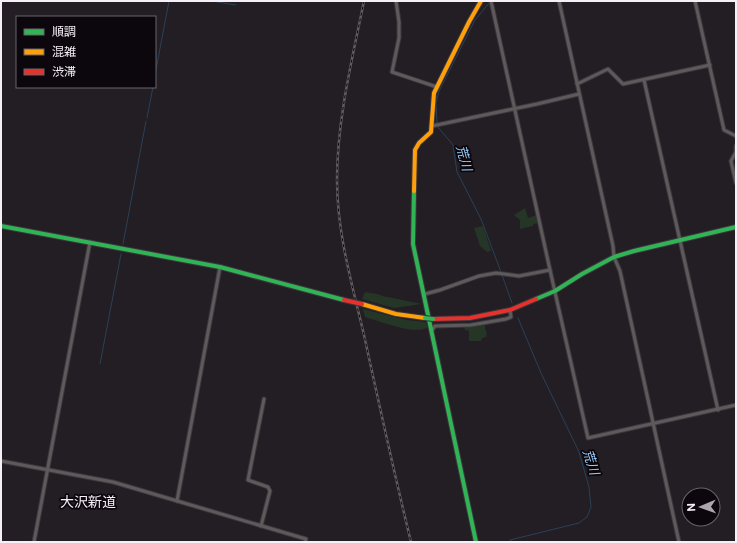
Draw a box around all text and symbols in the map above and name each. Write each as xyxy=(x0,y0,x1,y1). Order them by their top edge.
legend xyxy=(16,16,156,88)
text: 順調 xyxy=(52,25,76,39)
text: 混雑 xyxy=(52,45,76,59)
text: 渋滞 xyxy=(52,65,76,79)
water label: 荒川 xyxy=(453,143,475,174)
water label: 荒川 xyxy=(580,447,603,479)
north arrow xyxy=(681,487,721,527)
district label: 大沢新道 xyxy=(60,494,116,510)
text: N xyxy=(685,503,697,512)

